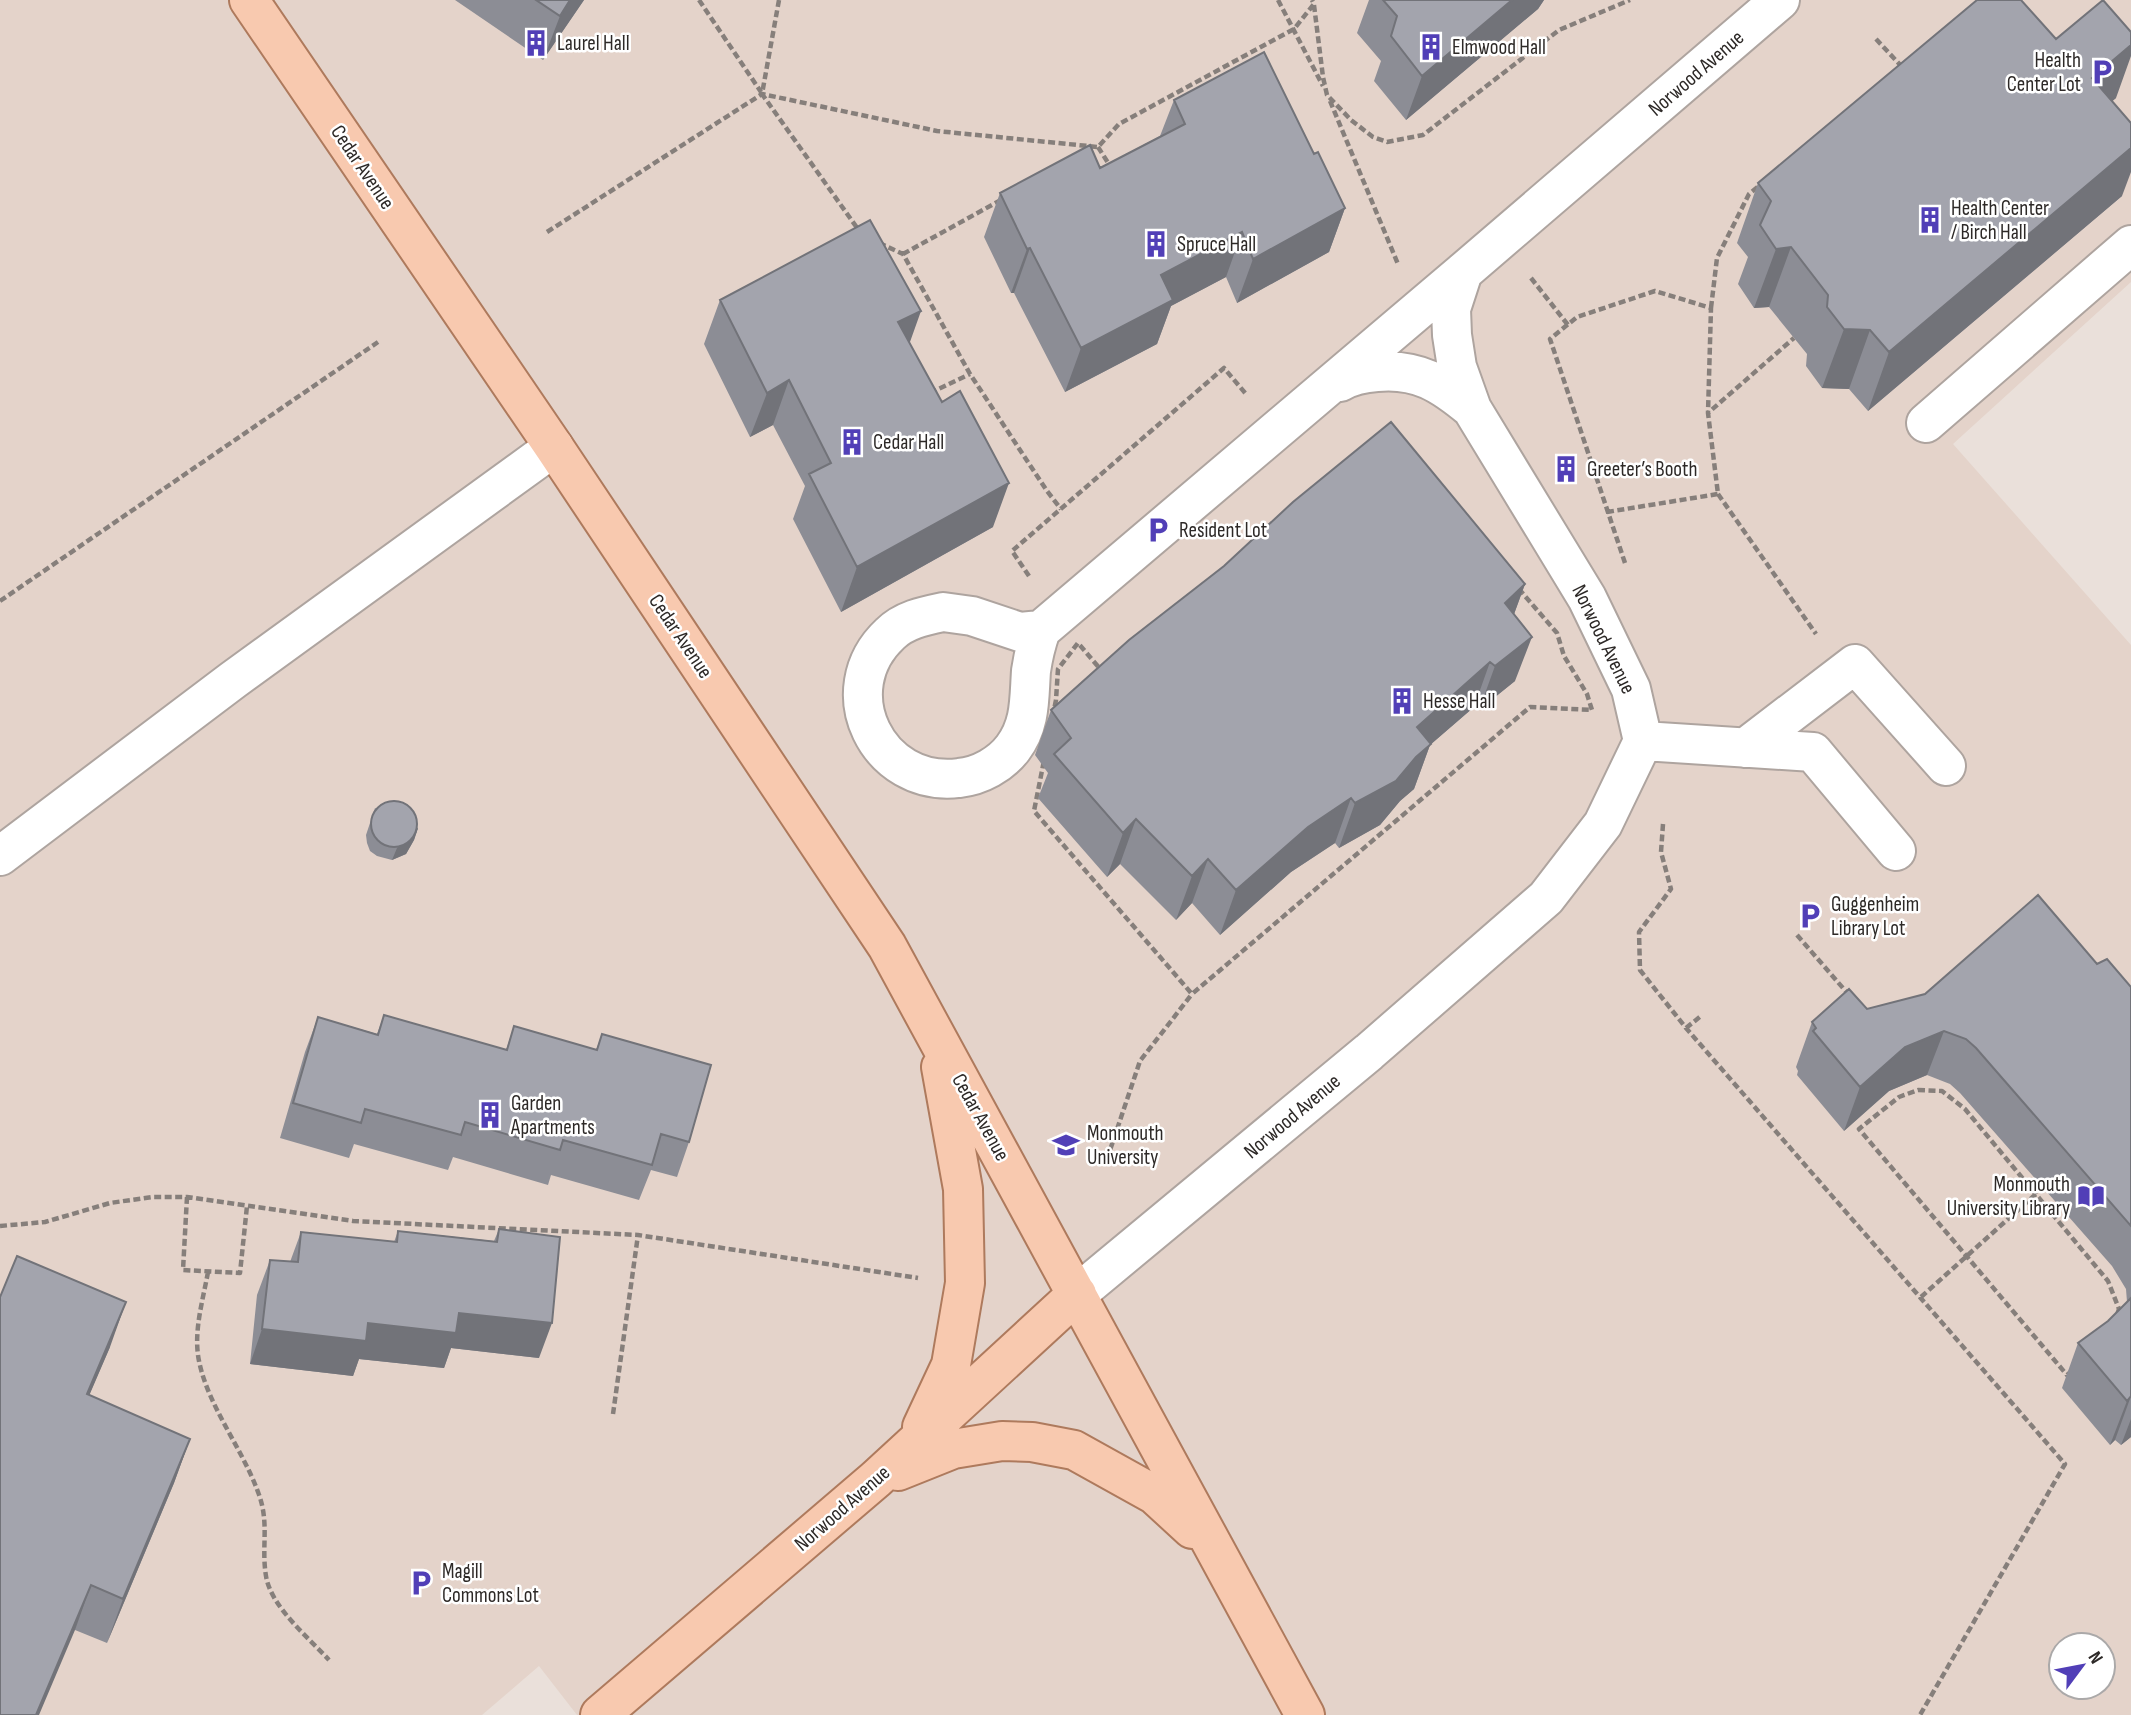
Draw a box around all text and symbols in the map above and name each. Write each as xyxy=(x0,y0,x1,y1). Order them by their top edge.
street label: Norwood Avenue xyxy=(1643,25,1749,122)
building icon: Laurel Hall xyxy=(521,28,551,58)
place label: Laurel Hall xyxy=(557,31,630,56)
building icon: Elmwood Hall xyxy=(1416,32,1446,62)
place label: Elmwood Hall xyxy=(1452,35,1546,60)
place label: Health Center Lot xyxy=(2007,48,2081,97)
parking icon: Health Center Lot xyxy=(2087,57,2117,87)
street label: Cedar Avenue xyxy=(325,120,400,214)
place label: Health Center / Birch Hall xyxy=(1951,196,2049,245)
building icon: Health Center / Birch Hall xyxy=(1915,205,1945,235)
building icon: Spruce Hall xyxy=(1141,229,1171,259)
place label: Spruce Hall xyxy=(1177,232,1256,257)
building icon: Cedar Hall xyxy=(837,427,867,457)
place label: Cedar Hall xyxy=(873,430,944,455)
building icon: Greeter’s Booth xyxy=(1551,454,1581,484)
place label: Greeter’s Booth xyxy=(1587,457,1697,482)
parking icon: Resident Lot xyxy=(1143,515,1173,545)
place label: Resident Lot xyxy=(1179,518,1267,543)
street label: Norwood Avenue xyxy=(1566,581,1641,698)
street label: Cedar Avenue xyxy=(643,589,718,683)
building icon: Hesse Hall xyxy=(1387,686,1417,716)
place label: Hesse Hall xyxy=(1423,689,1495,714)
place label: Guggenheim Library Lot xyxy=(1831,892,1919,941)
parking icon: Guggenheim Library Lot xyxy=(1795,901,1825,931)
street label: Cedar Avenue xyxy=(946,1069,1015,1165)
street label: Norwood Avenue xyxy=(1239,1069,1346,1164)
place label: Garden Apartments xyxy=(510,1091,595,1140)
building icon: Garden Apartments xyxy=(475,1100,505,1130)
place label: Monmouth University xyxy=(1087,1121,1164,1170)
school or university icon: Monmouth University xyxy=(1051,1130,1081,1160)
place label: Monmouth University Library xyxy=(1947,1172,2070,1221)
library icon: Monmouth University Library xyxy=(2076,1181,2106,1211)
street label: Norwood Avenue xyxy=(789,1460,895,1557)
place label: Magill Commons Lot xyxy=(442,1559,539,1608)
parking icon: Magill Commons Lot xyxy=(406,1568,436,1598)
north arrow xyxy=(2047,1631,2117,1701)
text: N xyxy=(2083,1647,2108,1668)

